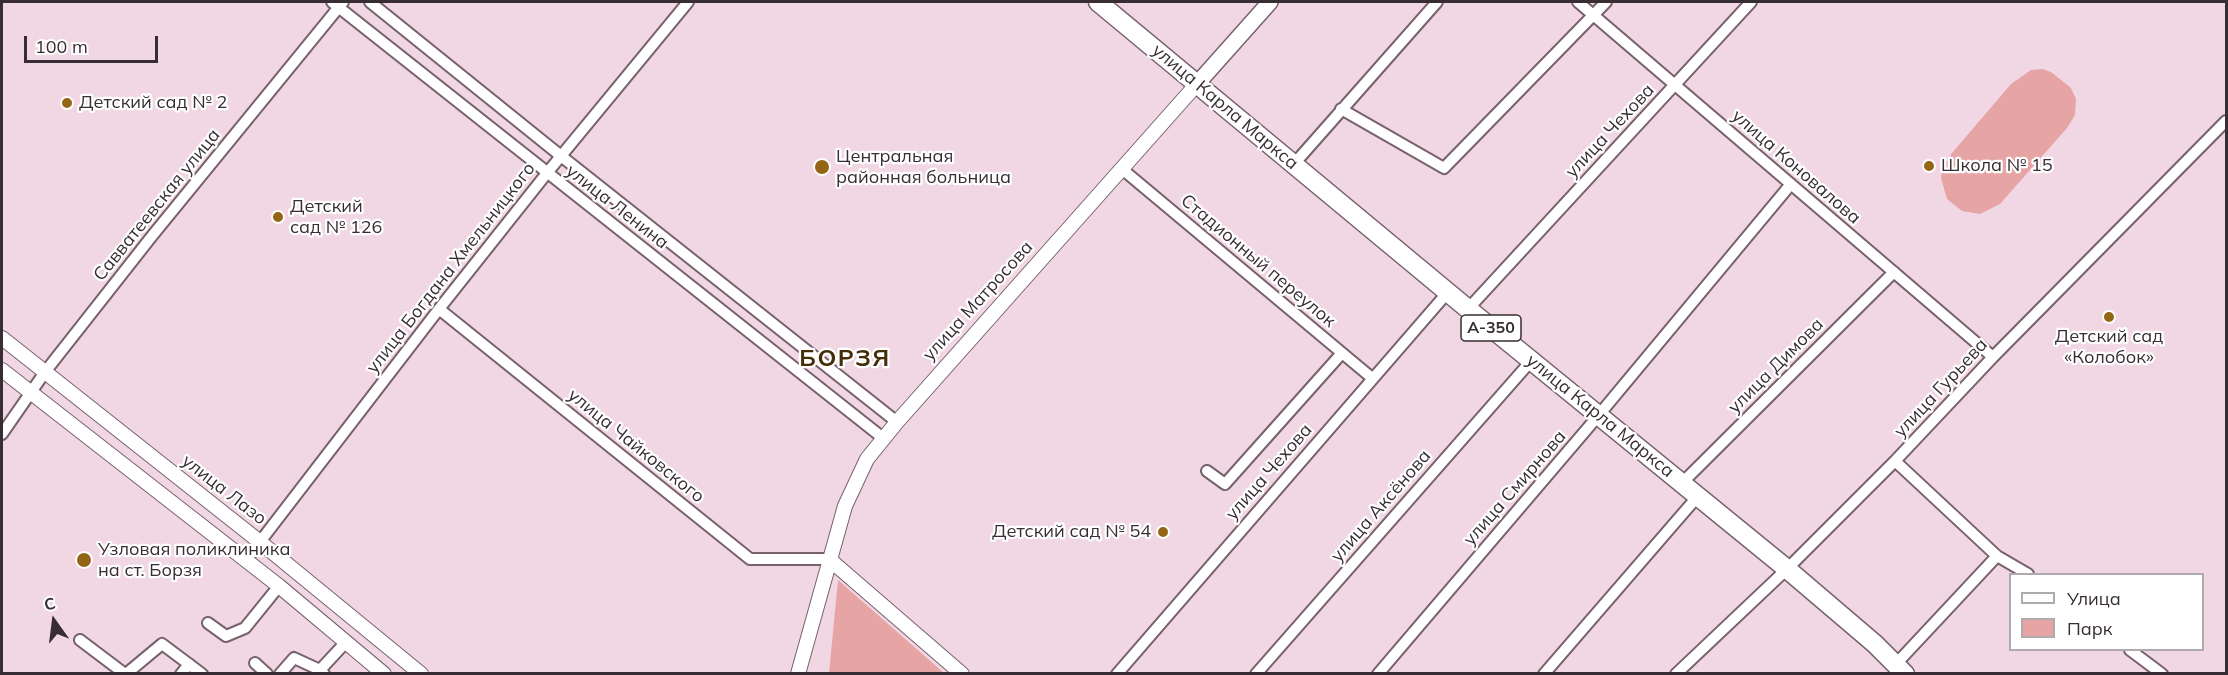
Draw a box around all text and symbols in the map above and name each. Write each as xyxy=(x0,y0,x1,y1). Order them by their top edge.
scale bar xyxy=(27,24,160,62)
text: 100 m xyxy=(35,35,88,58)
street label: улица Карла Маркса xyxy=(1148,40,1302,174)
street label: улица Чехова xyxy=(1561,80,1659,182)
place label: Детский сад № 2 xyxy=(79,92,227,114)
marker: Детский сад № 2 xyxy=(60,96,74,110)
street label: улица Коновалова xyxy=(1727,105,1865,229)
street label: Савватеевская улица xyxy=(89,125,225,285)
place label: Центральная районная больница xyxy=(836,146,1011,188)
place label: Школа № 15 xyxy=(1941,155,2053,177)
street label: улица Богдана Хмельницкого xyxy=(362,158,540,378)
marker: Центральная районная больница xyxy=(813,158,831,176)
marker: Школа № 15 xyxy=(1922,159,1936,173)
street label: улица Ленина xyxy=(561,160,673,254)
street label: Стадионный переулок xyxy=(1176,190,1340,332)
place label: Детский сад № 126 xyxy=(290,196,382,238)
marker: Детский сад № 126 xyxy=(271,210,285,224)
street label: улица Матросова xyxy=(919,237,1037,365)
marker: Детский сад «Колобок» xyxy=(2102,310,2116,324)
street label: улица Димова xyxy=(1724,314,1828,418)
road number: А-350 xyxy=(1461,315,1521,341)
place label: Детский сад «Колобок» xyxy=(2055,326,2163,368)
street label: улица Гурьева xyxy=(1890,334,1992,442)
district label: БОРЗЯ xyxy=(799,345,891,373)
street label: улица Карла Маркса xyxy=(1522,350,1678,482)
street label: улица Чайковского xyxy=(563,384,709,508)
street label: улица Чехова xyxy=(1221,419,1317,525)
street label: улица Смирнова xyxy=(1459,426,1571,550)
street label: улица Аксёнова xyxy=(1326,446,1436,566)
street label: улица Лазо xyxy=(177,450,271,530)
place label: Детский сад № 54 xyxy=(992,521,1151,543)
marker: Детский сад № 54 xyxy=(1156,525,1170,539)
place label: Узловая поликлиника на ст. Борзя xyxy=(98,539,290,582)
marker: Узловая поликлиника на ст. Борзя xyxy=(75,551,93,569)
legend xyxy=(2009,573,2204,651)
text: Улица xyxy=(2067,587,2121,610)
north arrow xyxy=(24,591,84,651)
text: С xyxy=(42,593,57,615)
text: Парк xyxy=(2067,617,2112,640)

